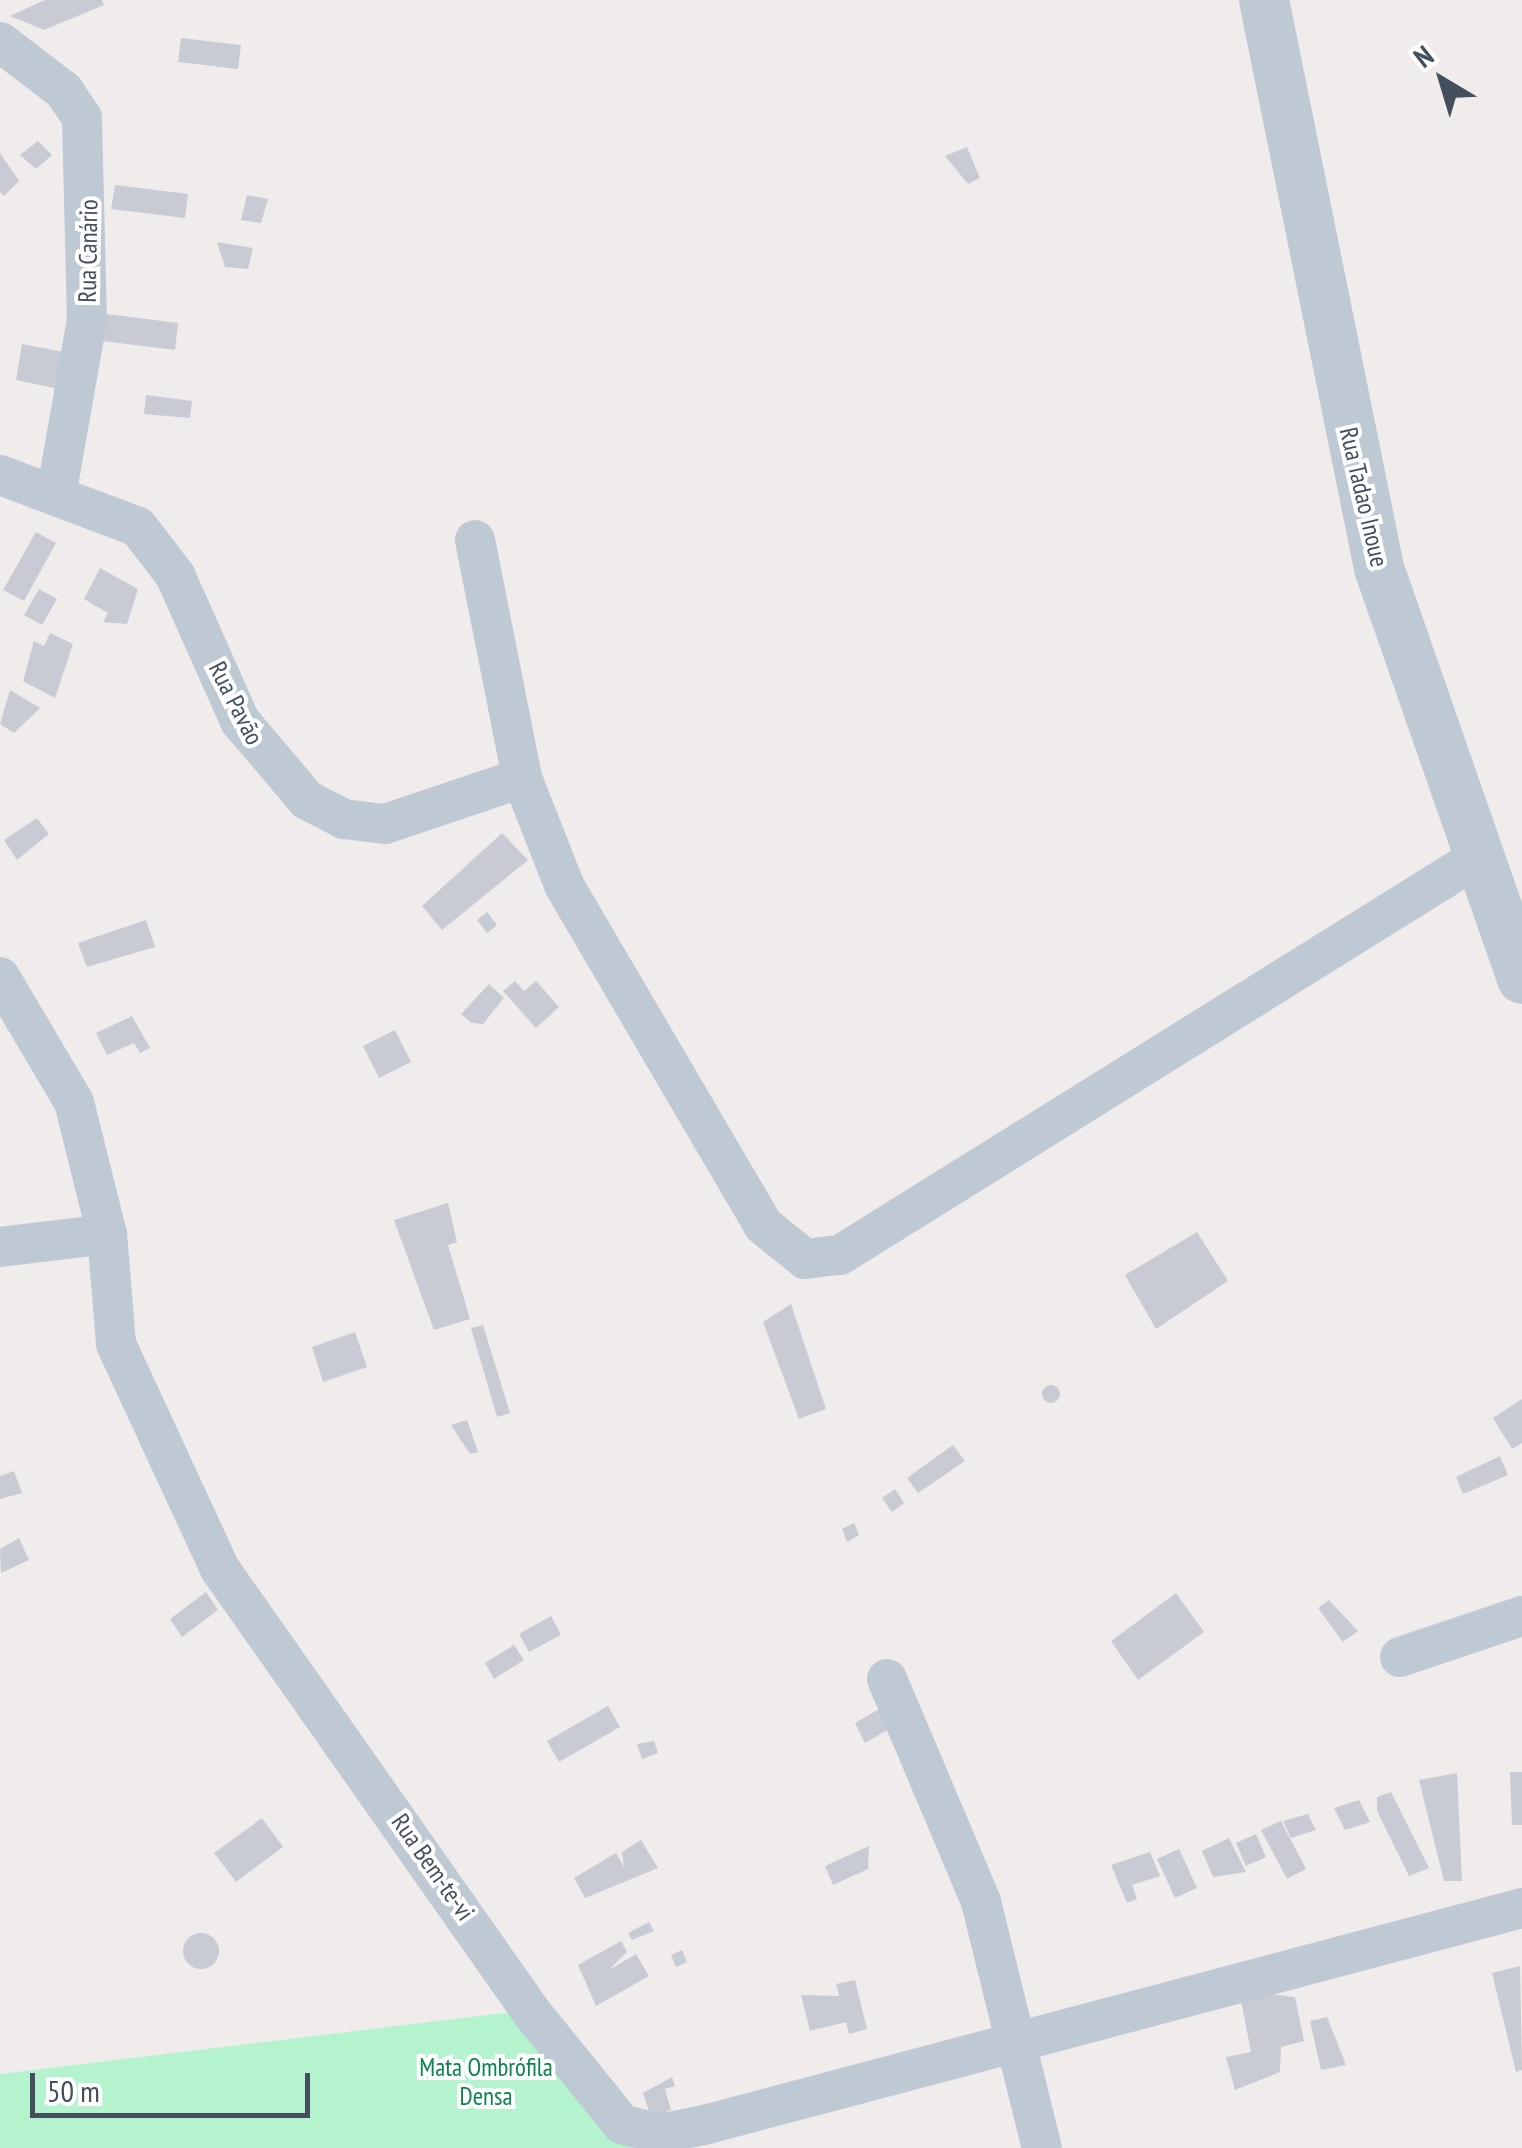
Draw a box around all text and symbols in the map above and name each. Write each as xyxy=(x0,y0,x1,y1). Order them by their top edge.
north arrow xyxy=(1392,30,1492,130)
text: N xyxy=(1406,37,1441,75)
street label: Rua Canário xyxy=(72,199,104,303)
street label: Rua Tadao Inoue xyxy=(1333,424,1395,570)
street label: Rua Pavão xyxy=(202,656,270,750)
street label: Rua Bem-te-vi xyxy=(385,1808,481,1926)
scale bar xyxy=(35,2053,315,2115)
park label: Mata Ombrófila Densa xyxy=(419,2053,553,2112)
text: 50 m xyxy=(47,2071,100,2110)

